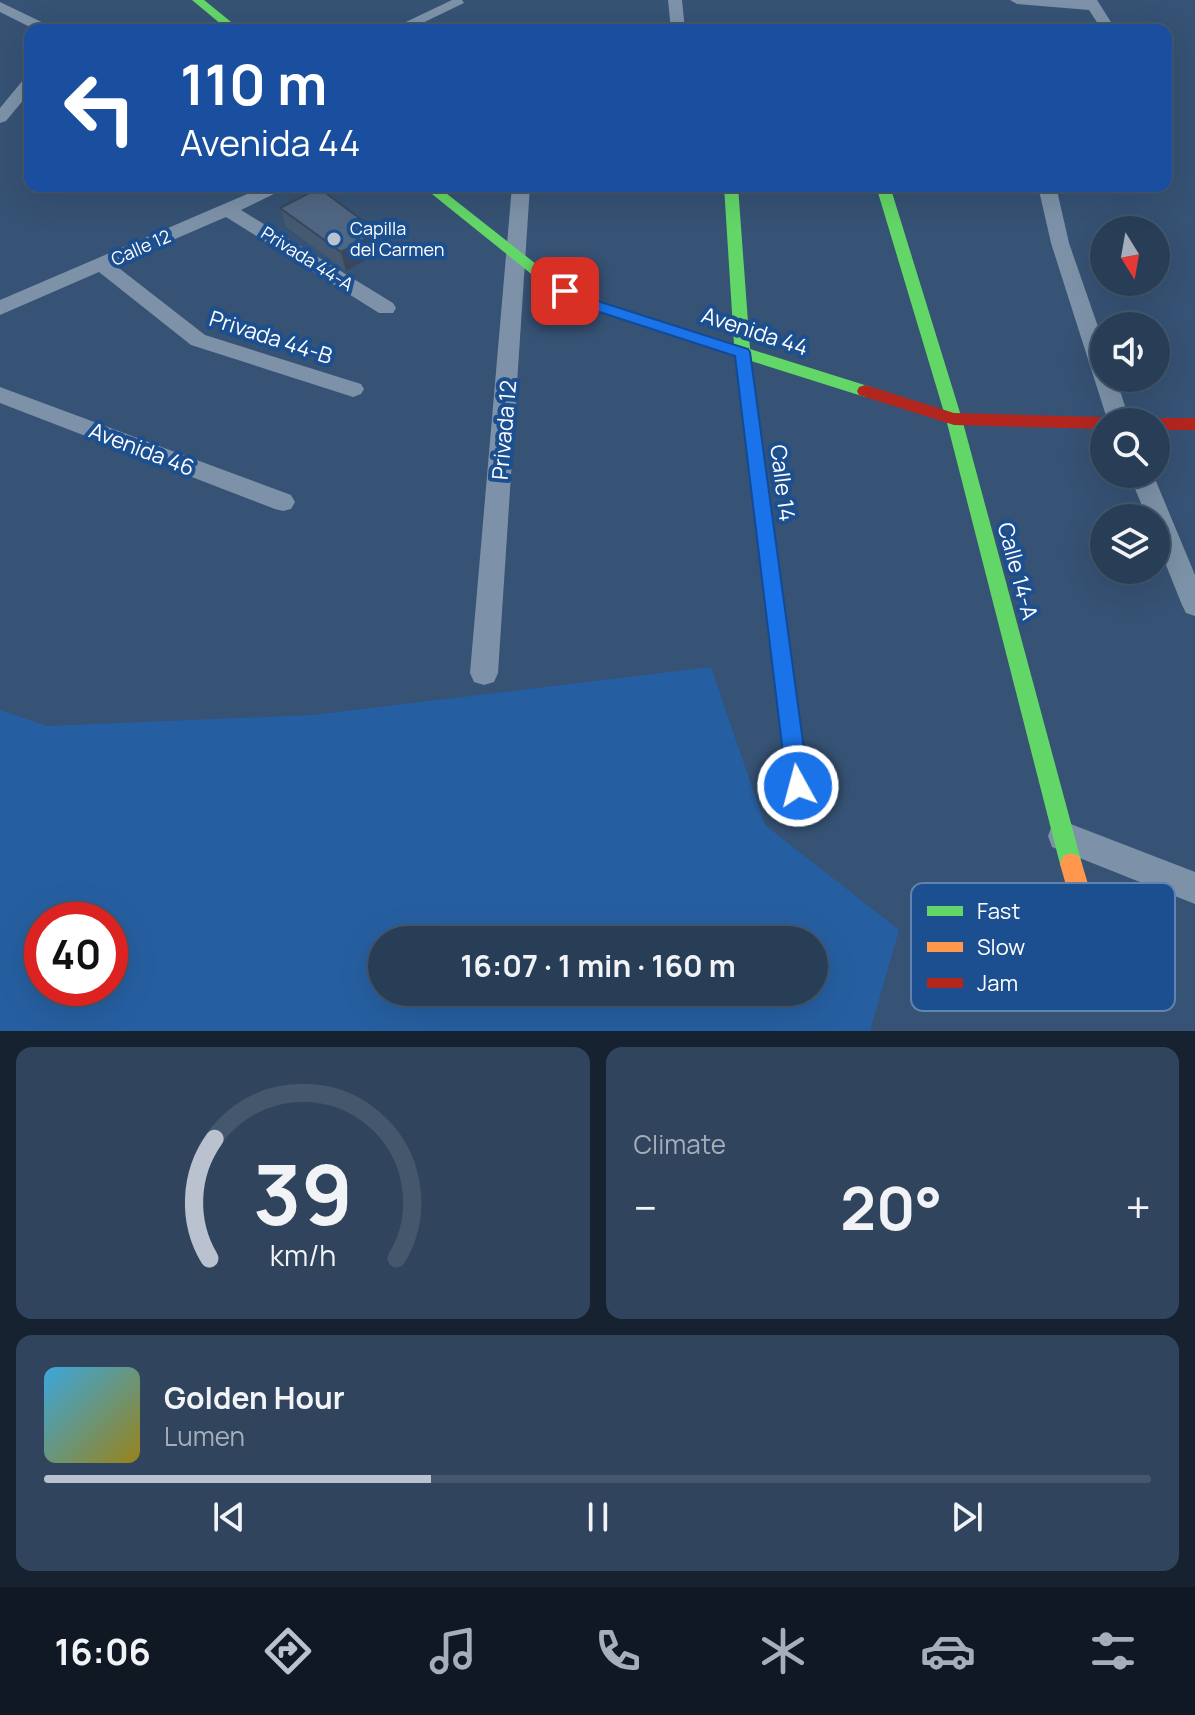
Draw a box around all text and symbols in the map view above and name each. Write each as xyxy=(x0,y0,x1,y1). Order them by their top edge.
text: 110 m xyxy=(180,45,327,122)
icon: left xyxy=(48,56,152,160)
text: Avenida 44 xyxy=(180,118,361,167)
place label: Capilla del Carmen xyxy=(350,216,445,261)
north arrow xyxy=(1090,216,1170,296)
map controls xyxy=(1090,216,1170,584)
street label: Privada 44-A xyxy=(257,220,359,296)
street label: Calle 12 xyxy=(107,223,174,271)
marker: Capilla del Carmen xyxy=(325,230,343,248)
pin xyxy=(531,257,599,325)
icon: arrive xyxy=(543,269,587,313)
street label: Avenida 44 xyxy=(698,300,812,362)
street label: Privada 44-B xyxy=(206,303,336,371)
button: sound xyxy=(1090,312,1170,392)
street label: Privada 12 xyxy=(485,379,523,481)
button: search xyxy=(1090,408,1170,488)
street label: Avenida 46 xyxy=(85,415,199,483)
street label: Calle 14 xyxy=(763,443,803,523)
button: layers xyxy=(1090,504,1170,584)
street label: Calle 14-A xyxy=(991,519,1045,623)
position arrow xyxy=(756,744,840,828)
legend xyxy=(911,883,1175,1011)
text: Fast xyxy=(977,896,1020,926)
speed limit sign: 40 xyxy=(24,902,128,1006)
text: Slow xyxy=(977,932,1025,962)
text: 16:07 · 1 min · 160 m xyxy=(460,945,736,986)
text: Jam xyxy=(977,968,1018,998)
text: Climate xyxy=(634,1126,726,1162)
text: 39 xyxy=(253,1136,353,1250)
text: 20° xyxy=(840,1166,943,1248)
text: − xyxy=(634,1177,657,1237)
text: + xyxy=(1126,1177,1151,1237)
text: km/h xyxy=(270,1236,336,1275)
text: Golden Hour xyxy=(164,1377,345,1418)
text: Lumen xyxy=(164,1418,245,1454)
icon: previous xyxy=(207,1495,251,1539)
icon: pause xyxy=(576,1495,620,1539)
icon: next xyxy=(945,1495,989,1539)
icon: directions xyxy=(260,1623,316,1679)
icon: music xyxy=(425,1623,481,1679)
icon: phone xyxy=(590,1623,646,1679)
icon: climate xyxy=(755,1623,811,1679)
icon: car xyxy=(920,1623,976,1679)
icon: filters xyxy=(1085,1623,1141,1679)
text: 16:06 xyxy=(54,1627,151,1676)

